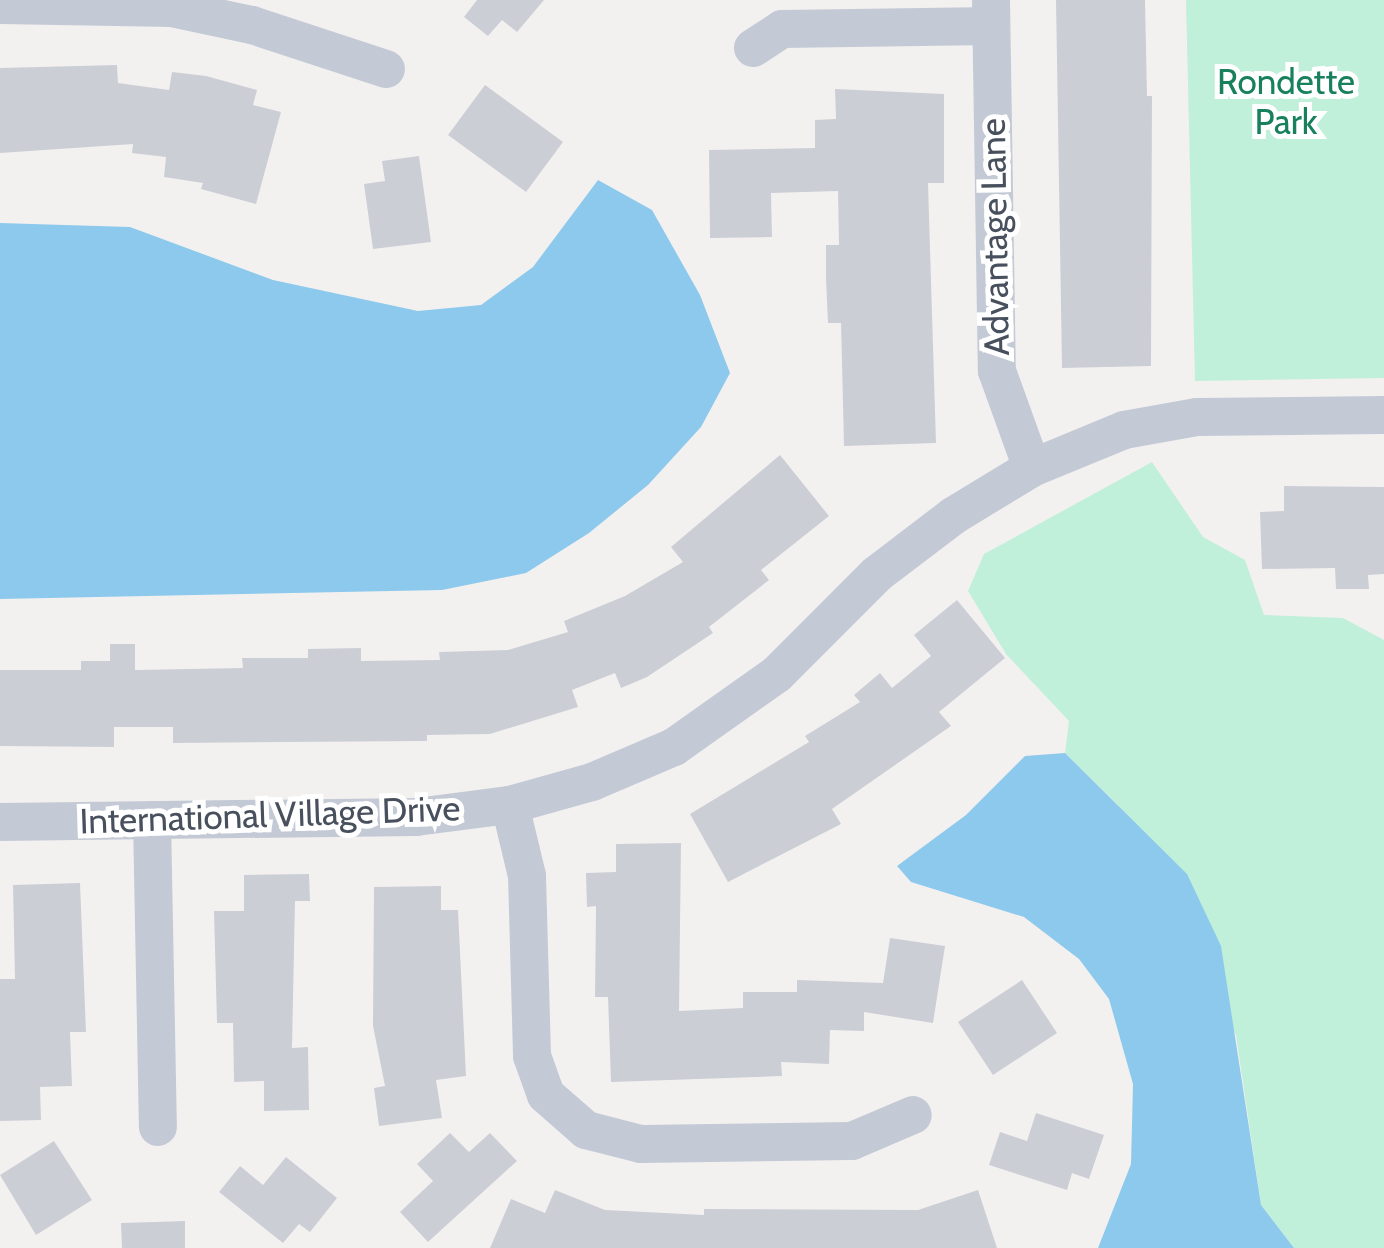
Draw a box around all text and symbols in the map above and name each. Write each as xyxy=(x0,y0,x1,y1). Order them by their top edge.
park label: Rondette Park xyxy=(1217,61,1355,143)
street label: Advantage Lane xyxy=(972,118,1018,356)
street label: International Village Drive xyxy=(79,787,461,843)

